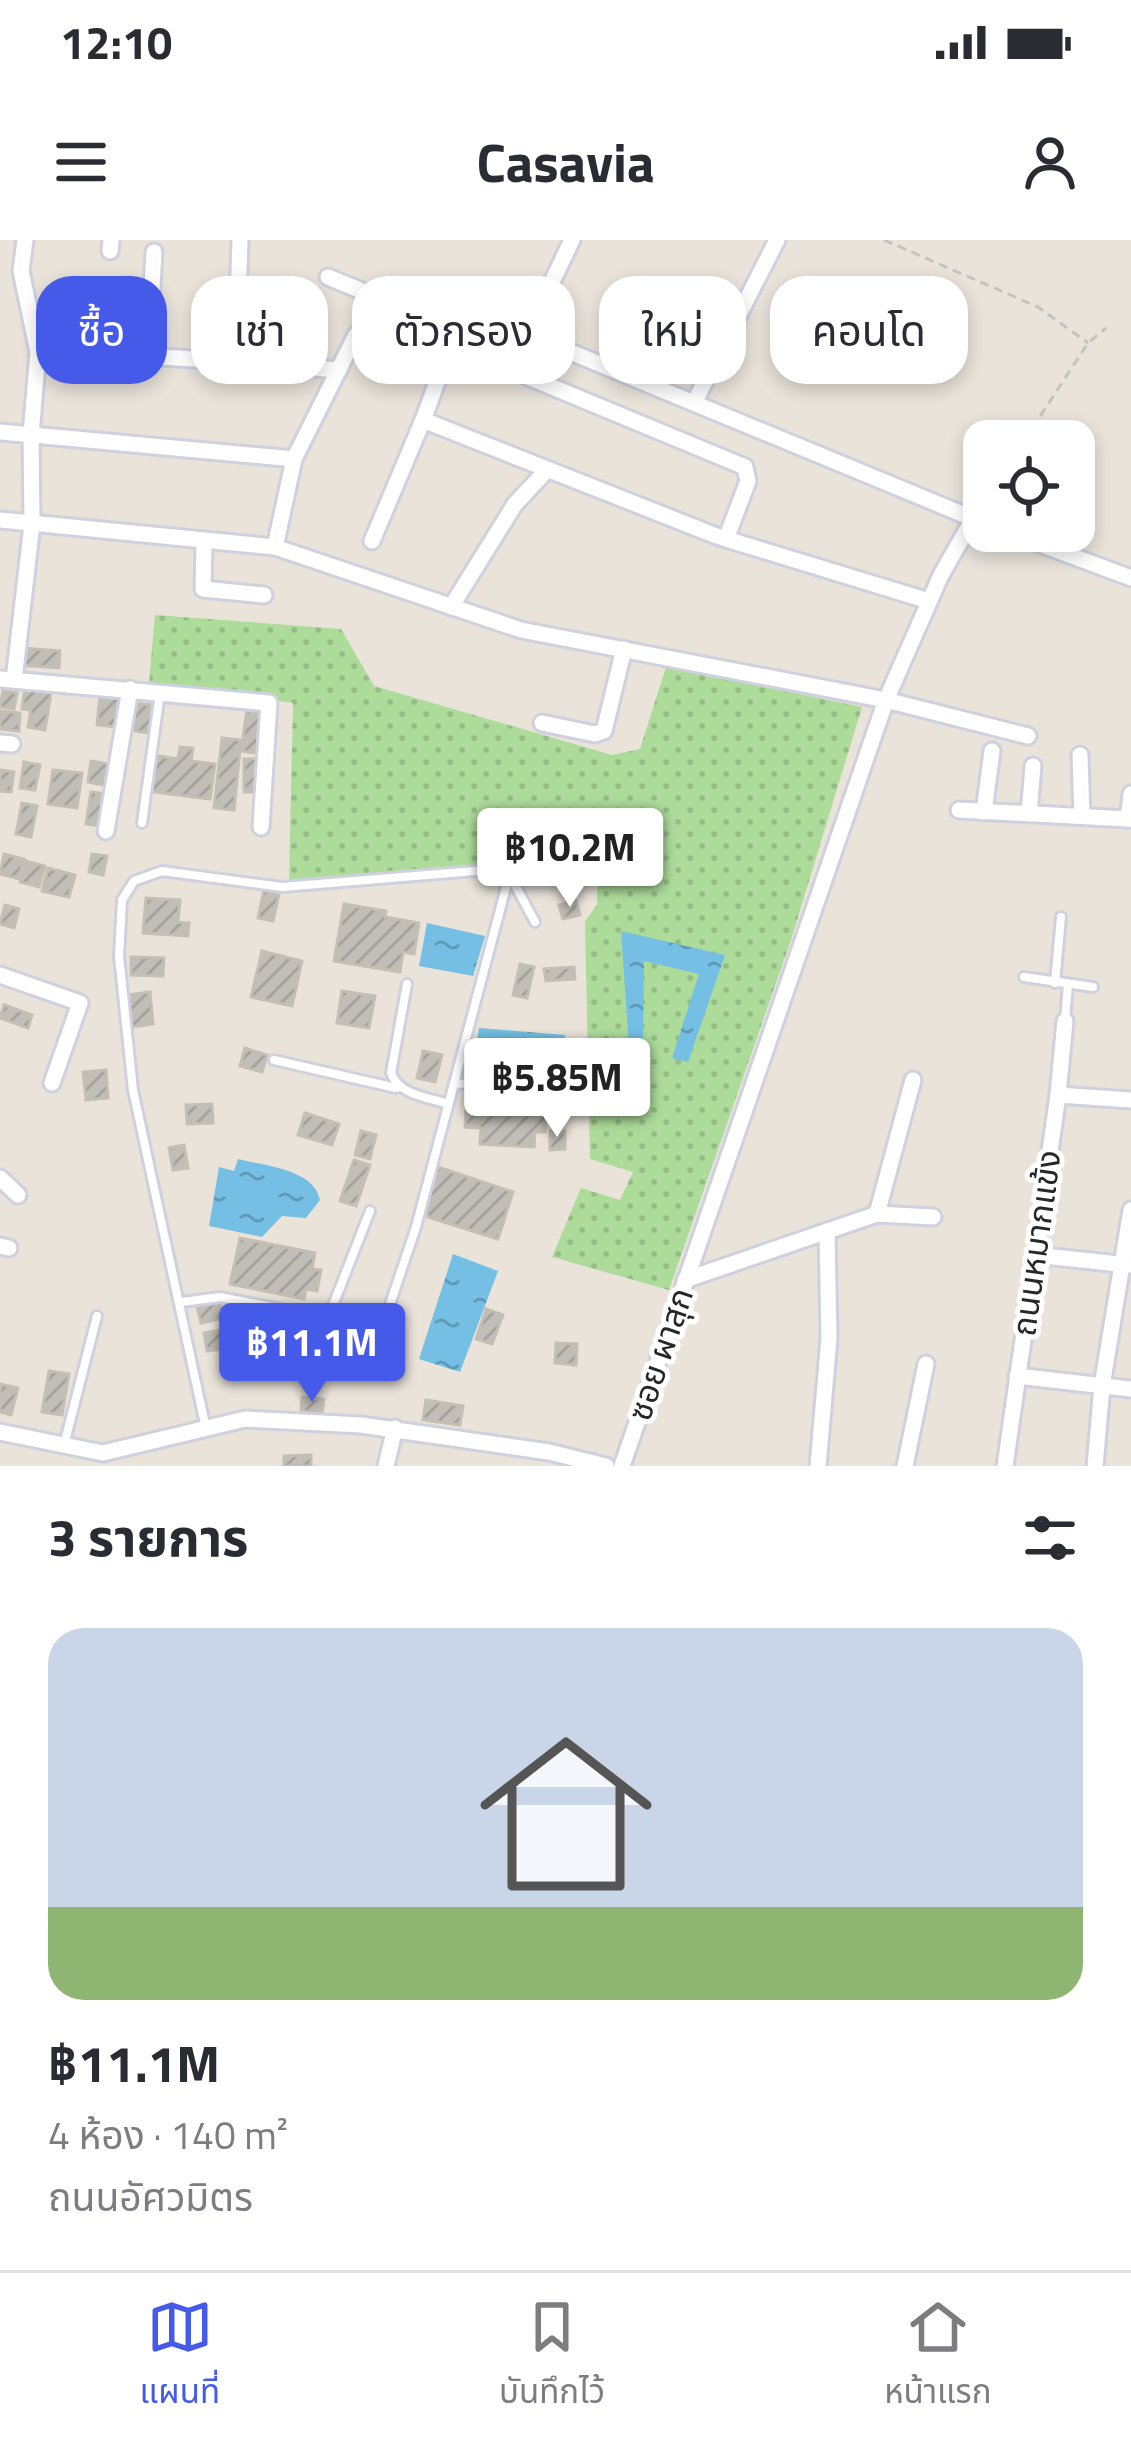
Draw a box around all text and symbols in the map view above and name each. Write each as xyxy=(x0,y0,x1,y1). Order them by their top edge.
text: 12:10 xyxy=(60,8,172,76)
text: Casavia xyxy=(476,121,655,203)
icon: menu xyxy=(48,129,114,195)
icon: person xyxy=(1017,129,1083,195)
chip: ซื้อ xyxy=(36,276,167,384)
chip: เช่า xyxy=(191,276,328,384)
chip: ตัวกรอง xyxy=(352,276,575,384)
chip: ใหม่ xyxy=(599,276,746,384)
chip: คอนโด xyxy=(770,276,968,384)
map controls xyxy=(963,420,1095,552)
button: locate xyxy=(963,420,1095,552)
pin: ฿10.2M xyxy=(472,808,668,910)
text: ฿10.2M xyxy=(504,817,636,876)
pin: ฿5.85M xyxy=(459,1038,655,1140)
text: ฿5.85M xyxy=(491,1047,623,1106)
street label: ถนนหมากแข้ง xyxy=(998,1147,1074,1339)
street label: ซอย ผาสุก xyxy=(614,1281,706,1427)
pin: ฿11.1M xyxy=(214,1303,410,1405)
text: ฿11.1M xyxy=(246,1312,378,1371)
text: 3 รายการ xyxy=(48,1498,249,1576)
icon: filters xyxy=(1017,1505,1083,1571)
icon: home xyxy=(458,1706,674,1922)
text: ฿11.1M xyxy=(48,2024,220,2102)
text: 4 ห้อง · 140 m² xyxy=(48,2105,288,2164)
text: ถนนอัศวมิตร xyxy=(48,2167,253,2226)
tab: แผนที่ xyxy=(140,2294,220,2418)
tab: บันทึกไว้ xyxy=(499,2294,605,2418)
tab: หน้าแรก xyxy=(884,2294,991,2418)

